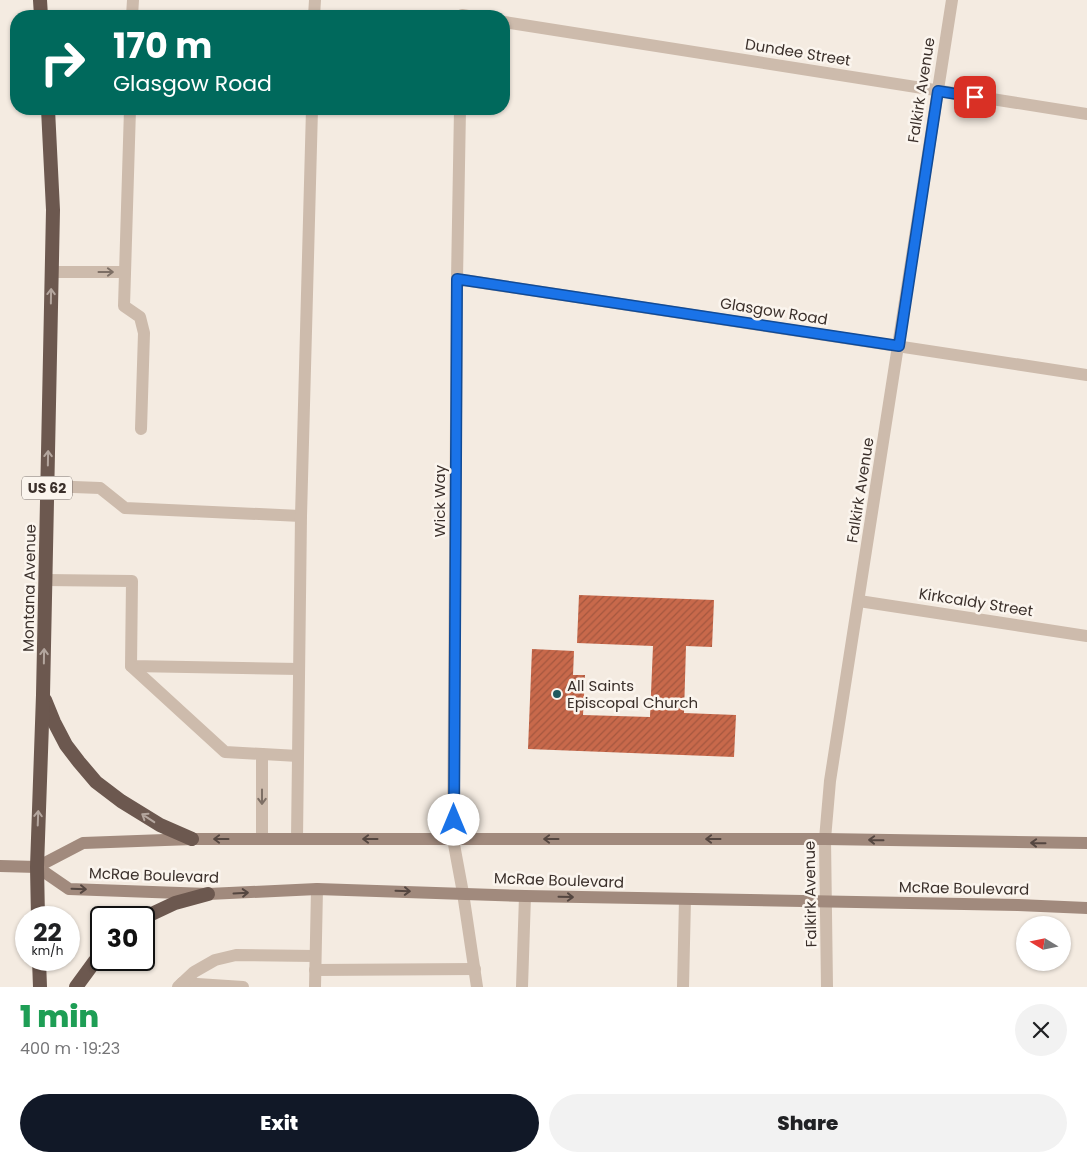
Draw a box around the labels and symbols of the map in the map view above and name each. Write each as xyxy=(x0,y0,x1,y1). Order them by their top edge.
street label: Dundee Street xyxy=(744,33,852,71)
street label: Falkirk Avenue xyxy=(902,36,940,144)
pin xyxy=(954,76,996,118)
one-way arrow xyxy=(98,267,114,277)
one-way arrow xyxy=(46,288,56,304)
street label: Glasgow Road xyxy=(719,292,829,330)
street label: Falkirk Avenue xyxy=(841,436,879,544)
one-way arrow xyxy=(43,450,52,466)
street label: Wick Way xyxy=(429,464,450,537)
road number: US 62 xyxy=(22,476,72,499)
street label: Montana Avenue xyxy=(17,524,41,652)
street label: Kirkcaldy Street xyxy=(917,583,1035,621)
one-way arrow xyxy=(39,648,48,664)
place label: All Saints Episcopal Church xyxy=(567,675,698,713)
marker: All Saints Episcopal Church xyxy=(551,688,563,700)
one-way arrow xyxy=(257,788,267,804)
position arrow xyxy=(427,793,479,845)
one-way arrow xyxy=(34,810,43,826)
one-way arrow xyxy=(141,812,155,823)
one-way arrow xyxy=(213,834,230,844)
one-way arrow xyxy=(362,834,378,844)
one-way arrow xyxy=(543,834,560,844)
one-way arrow xyxy=(706,834,722,844)
one-way arrow xyxy=(868,835,884,845)
one-way arrow xyxy=(1031,838,1047,847)
street label: Falkirk Avenue xyxy=(799,841,821,947)
street label: McRae Boulevard xyxy=(89,862,219,888)
street label: McRae Boulevard xyxy=(494,867,624,893)
street label: McRae Boulevard xyxy=(899,876,1029,900)
one-way arrow xyxy=(70,884,86,894)
one-way arrow xyxy=(395,887,411,896)
one-way arrow xyxy=(233,888,249,897)
one-way arrow xyxy=(558,892,574,901)
speed limit sign: 30 xyxy=(90,906,155,971)
north arrow xyxy=(1016,916,1071,971)

